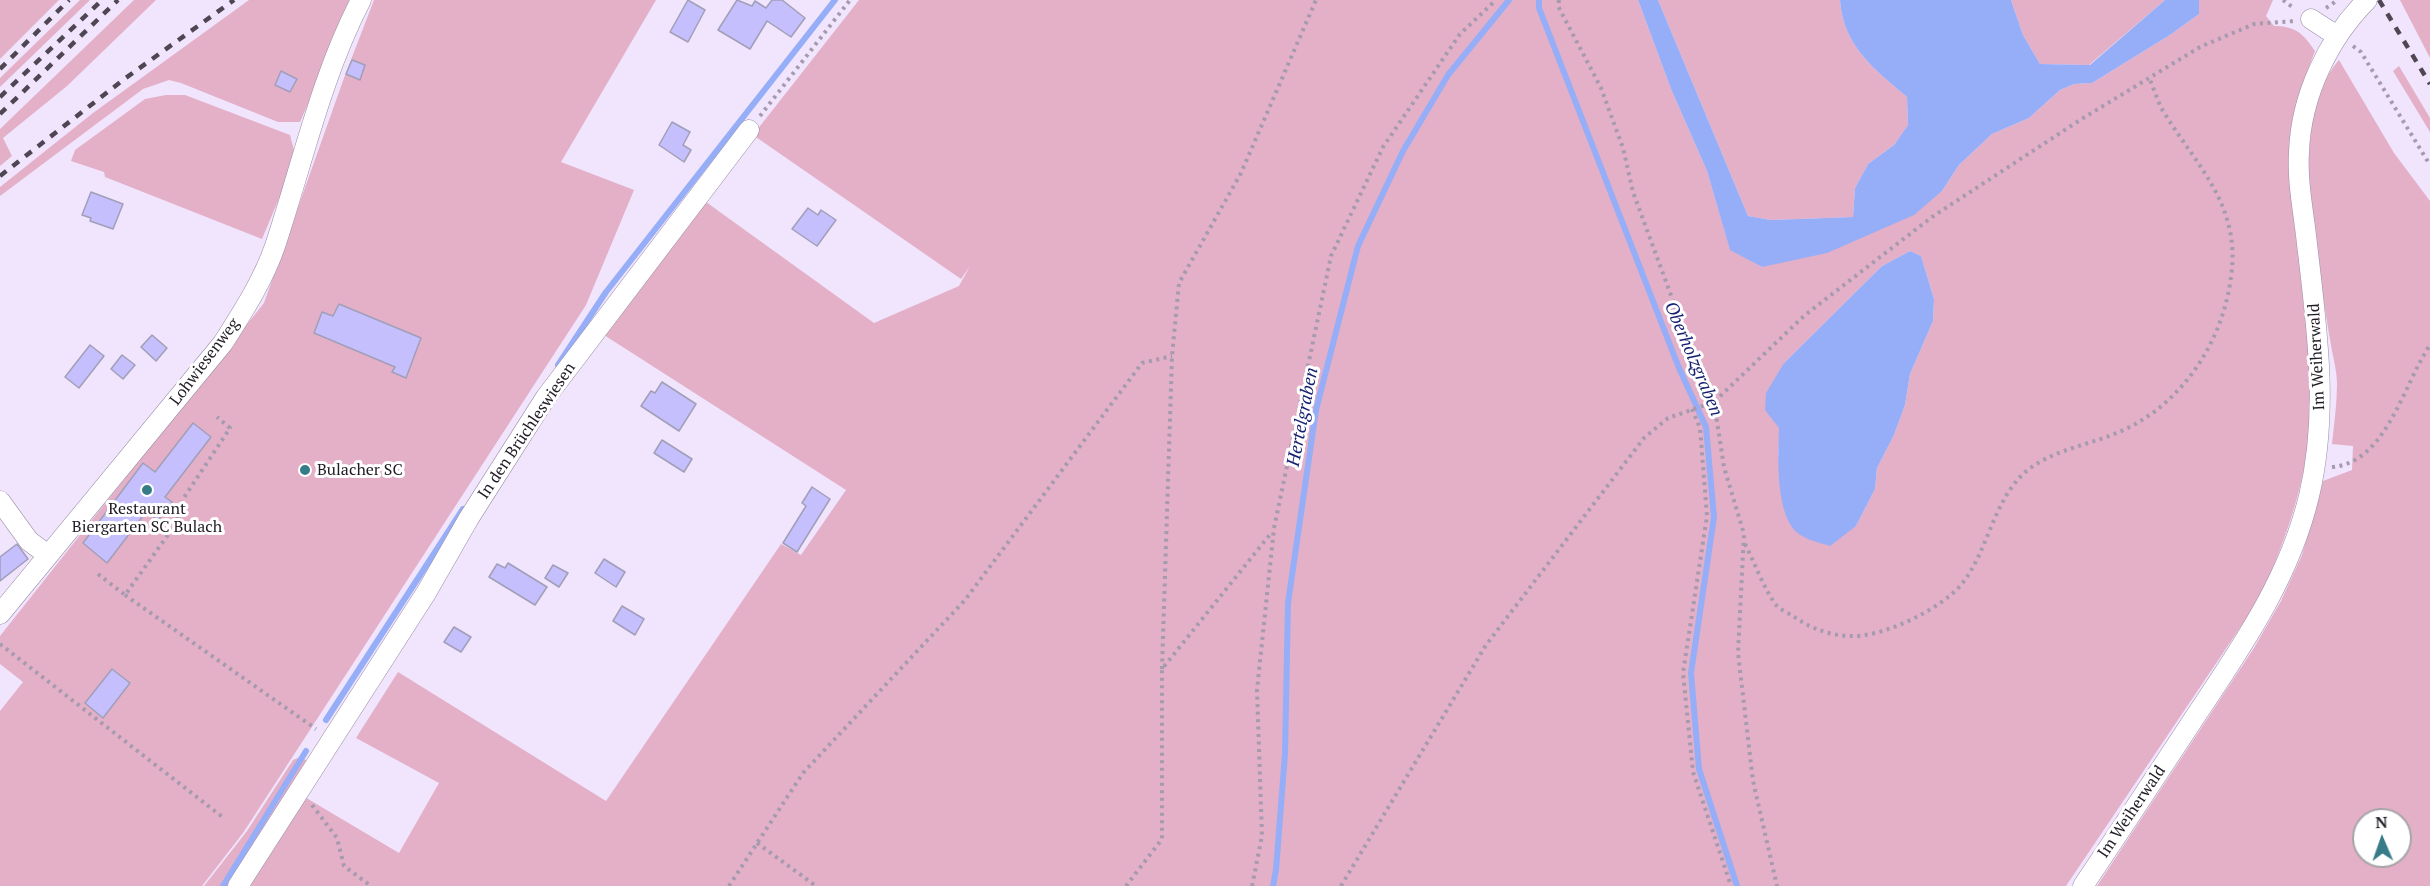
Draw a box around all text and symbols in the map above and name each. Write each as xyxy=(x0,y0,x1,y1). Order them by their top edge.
water label: Oberholzgraben xyxy=(1659,298,1727,420)
street label: Im Weiherwald xyxy=(2305,303,2329,411)
street label: Lohwiesenweg xyxy=(166,315,244,409)
street label: In den Brüchleswiesen xyxy=(474,359,580,503)
water label: Hertelgraben xyxy=(1283,366,1323,468)
place label: Bulacher SC xyxy=(317,460,403,480)
marker: Bulacher SC xyxy=(298,463,312,477)
marker: Restaurant Biergarten SC Bulach xyxy=(140,483,154,497)
place label: Restaurant Biergarten SC Bulach xyxy=(72,499,222,537)
street label: Im Weiherwald xyxy=(2094,762,2170,862)
north arrow xyxy=(2352,808,2412,868)
text: N xyxy=(2375,811,2388,833)

